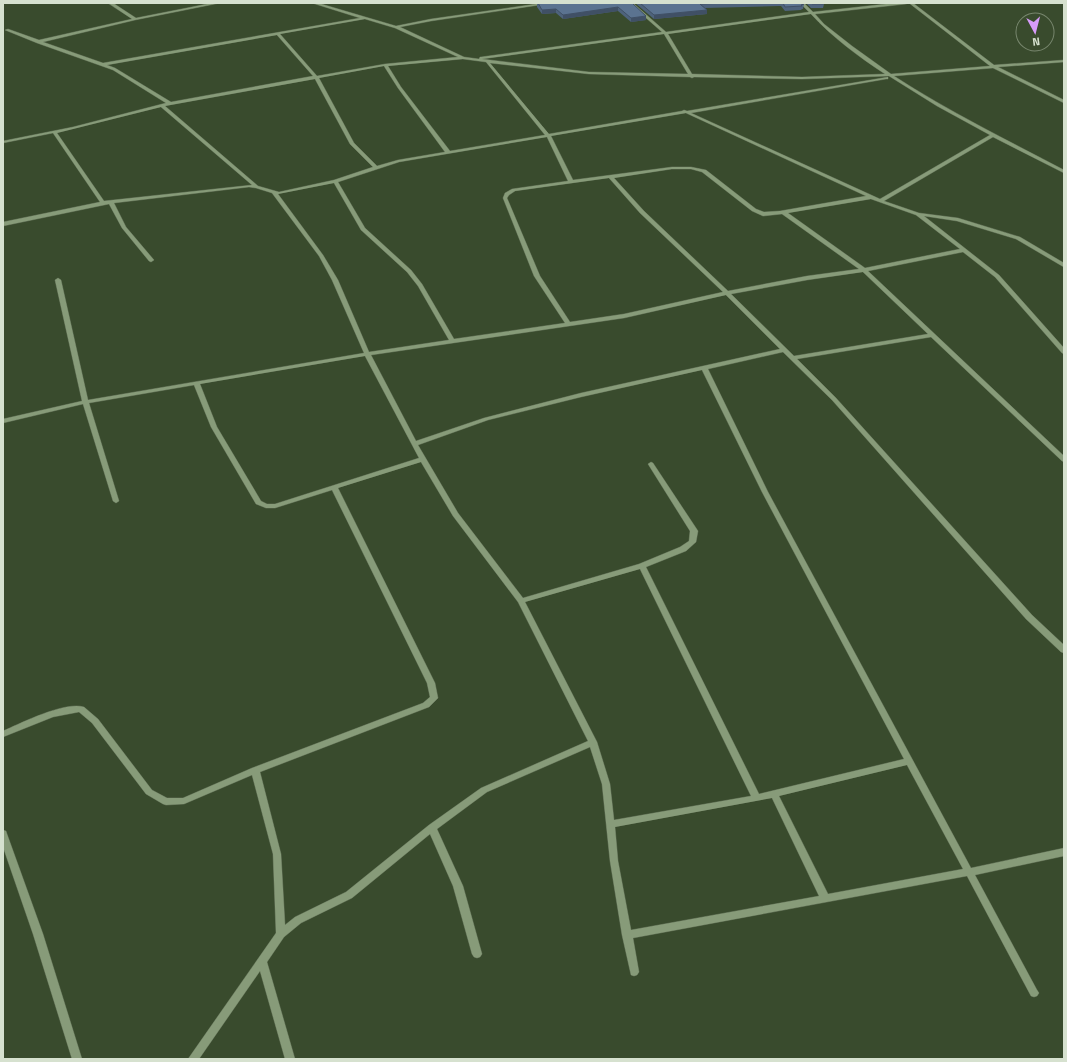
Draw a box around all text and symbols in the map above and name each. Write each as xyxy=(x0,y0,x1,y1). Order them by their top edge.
north arrow xyxy=(1015,12,1055,52)
text: N xyxy=(1031,34,1041,50)

